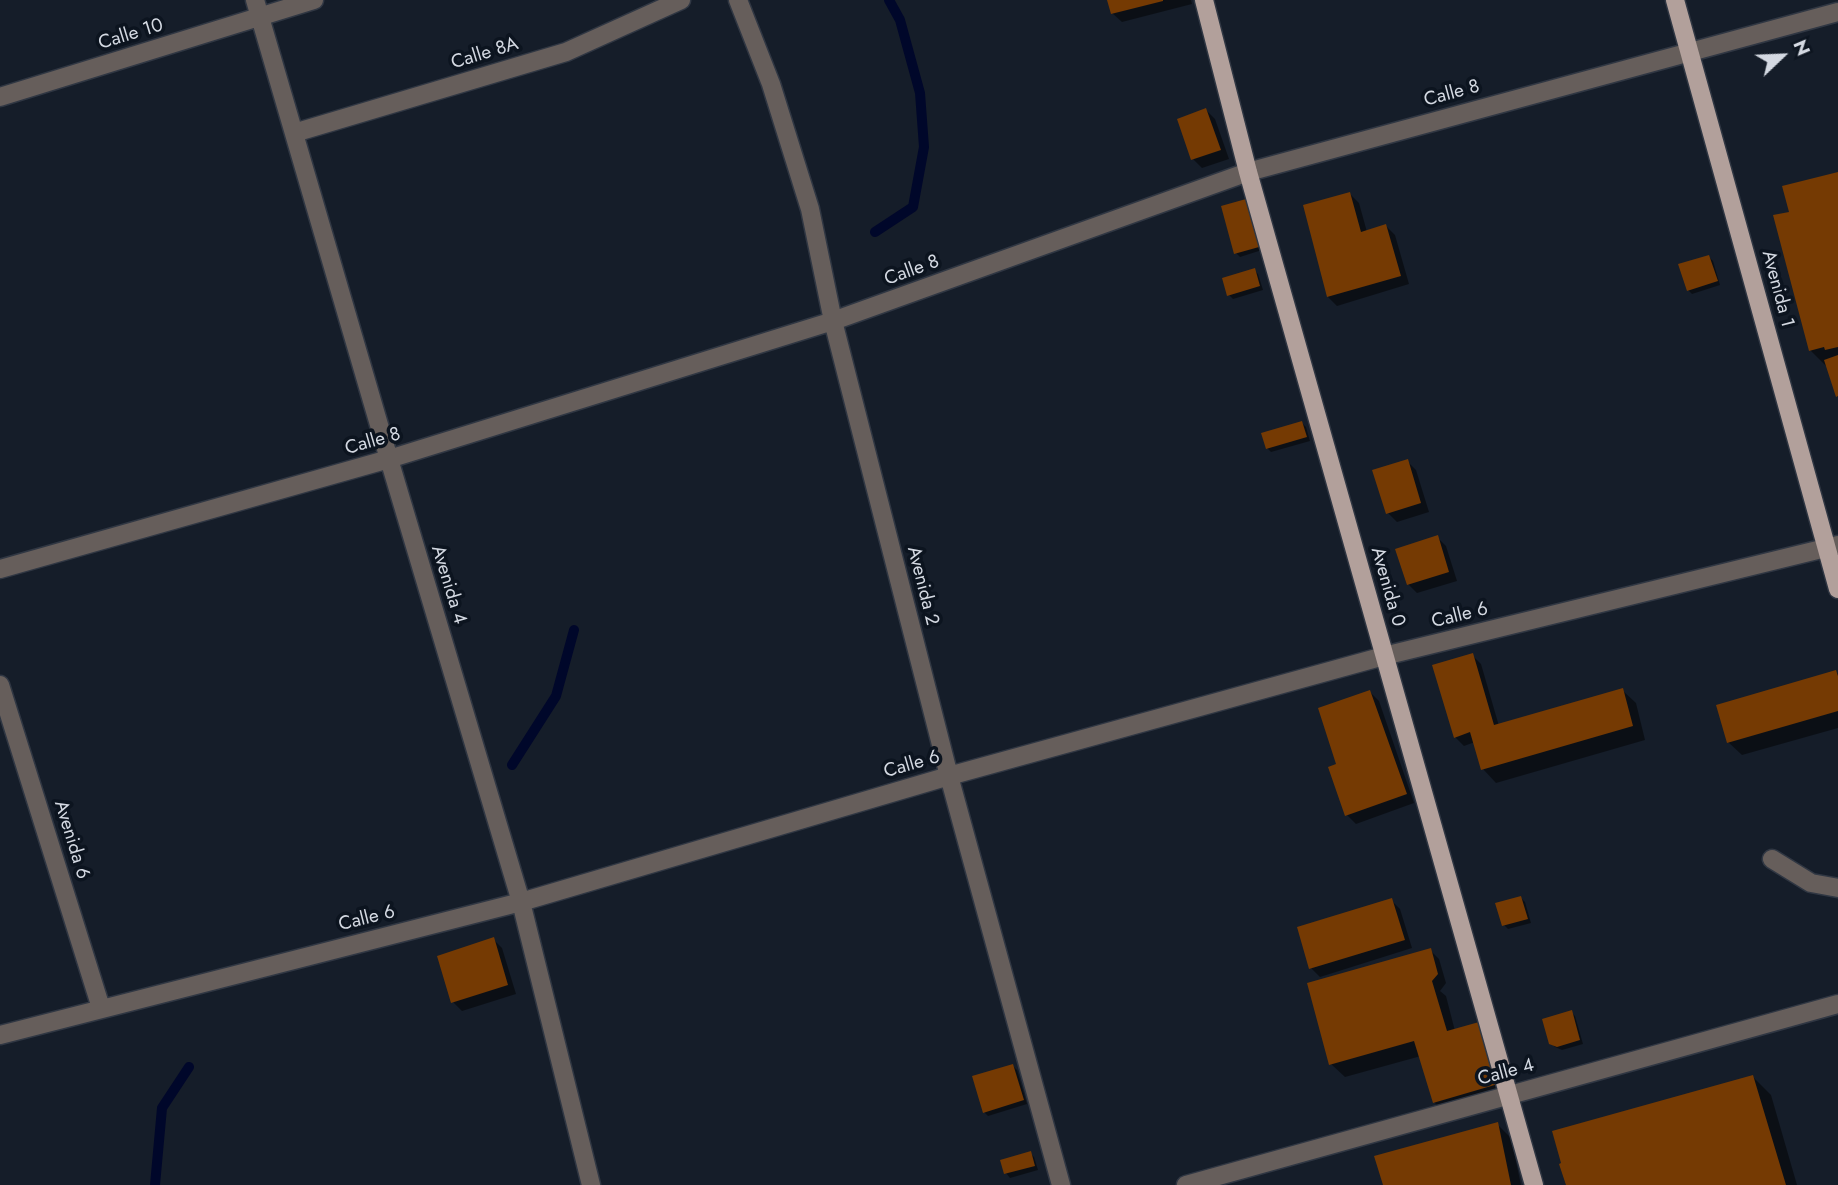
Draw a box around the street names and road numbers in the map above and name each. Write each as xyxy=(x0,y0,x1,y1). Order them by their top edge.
street label: Calle 10 xyxy=(96,14,166,56)
street label: Calle 8A xyxy=(449,33,521,75)
street label: Calle 8 xyxy=(1422,76,1482,112)
street label: Avenida 1 xyxy=(1756,248,1798,330)
street label: Calle 8 xyxy=(881,251,943,291)
street label: Calle 8 xyxy=(343,423,403,461)
street label: Avenida 4 xyxy=(425,543,471,627)
street label: Avenida 2 xyxy=(901,544,943,628)
street label: Avenida 0 xyxy=(1365,545,1409,629)
street label: Calle 6 xyxy=(1429,598,1491,634)
street label: Calle 6 xyxy=(881,746,943,784)
street label: Avenida 6 xyxy=(48,798,94,882)
street label: Calle 6 xyxy=(336,901,398,937)
street label: Calle 4 xyxy=(1475,1055,1537,1091)

